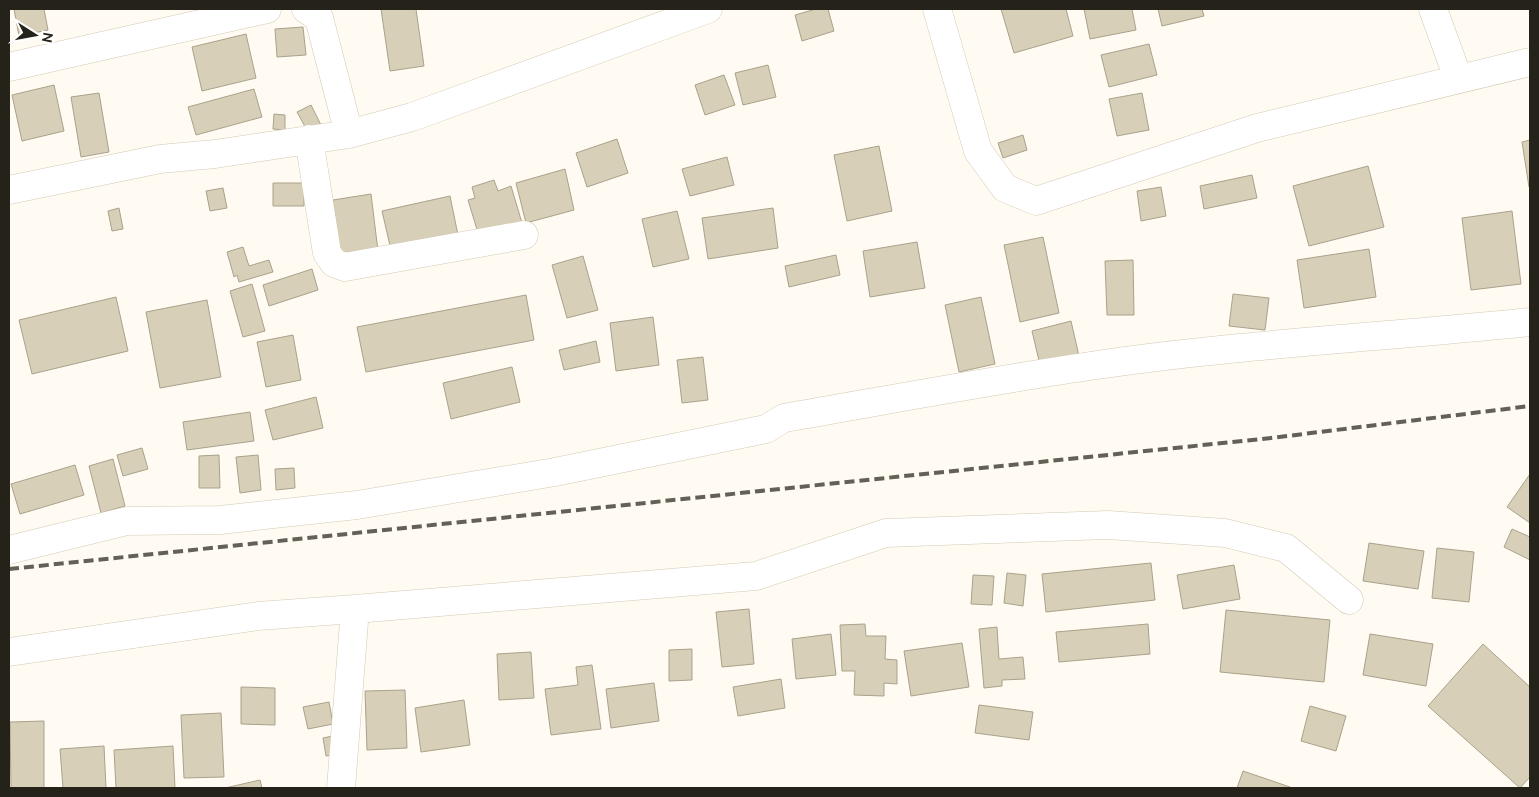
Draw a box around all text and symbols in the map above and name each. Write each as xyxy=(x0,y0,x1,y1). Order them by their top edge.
north arrow xyxy=(10,10,60,60)
text: N xyxy=(39,31,57,44)

